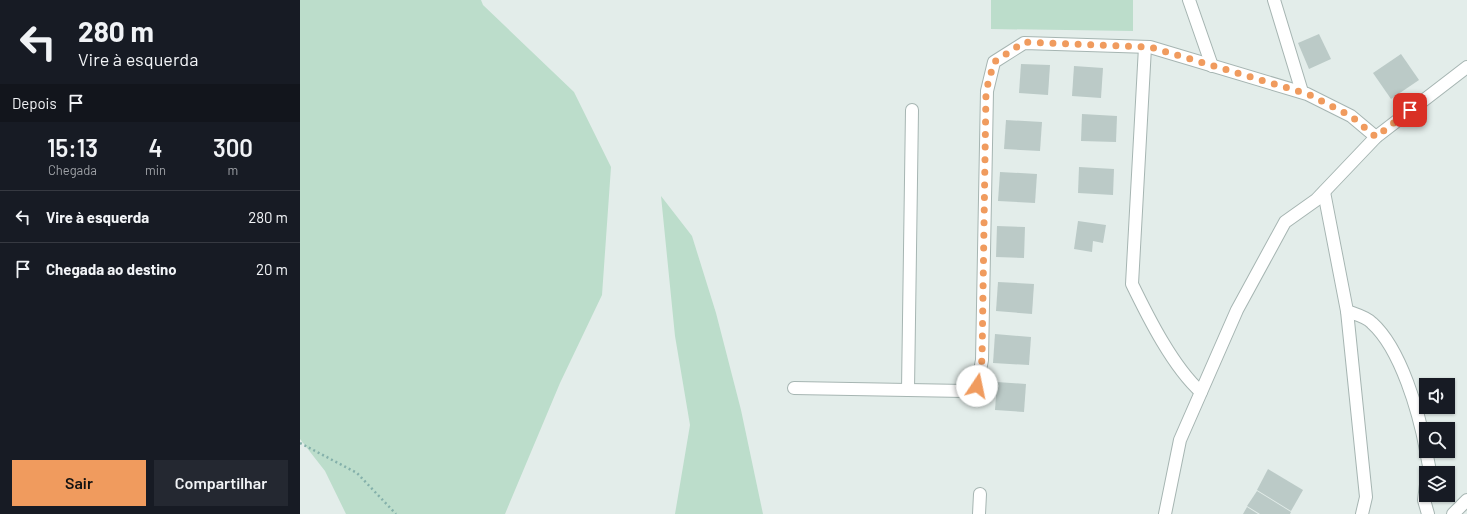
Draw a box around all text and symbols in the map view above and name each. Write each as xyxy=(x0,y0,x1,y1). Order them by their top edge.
text: 280 m xyxy=(78,14,154,48)
icon: left xyxy=(12,16,64,68)
text: Vire à esquerda xyxy=(78,48,198,70)
icon: arrive xyxy=(65,92,87,114)
pin xyxy=(1393,93,1427,127)
text: Depois xyxy=(12,94,57,112)
icon: arrive xyxy=(1399,99,1421,121)
text: 15:13 xyxy=(47,133,98,162)
text: 4 xyxy=(148,133,162,162)
text: 300 xyxy=(213,133,253,162)
text: Chegada xyxy=(48,162,97,178)
text: min xyxy=(145,162,166,178)
text: m xyxy=(228,162,238,178)
icon: left xyxy=(12,206,34,228)
text: Vire à esquerda xyxy=(46,208,149,226)
text: 280 m xyxy=(248,208,288,226)
icon: arrive xyxy=(12,258,34,280)
text: Chegada ao destino xyxy=(46,260,177,278)
text: 20 m xyxy=(256,260,288,278)
position arrow xyxy=(956,365,998,407)
map controls xyxy=(1419,378,1455,502)
button: sound xyxy=(1419,378,1455,414)
button: search xyxy=(1419,422,1455,458)
button: Sair xyxy=(12,460,146,506)
button: Compartilhar xyxy=(154,460,288,506)
button: layers xyxy=(1419,466,1455,502)

